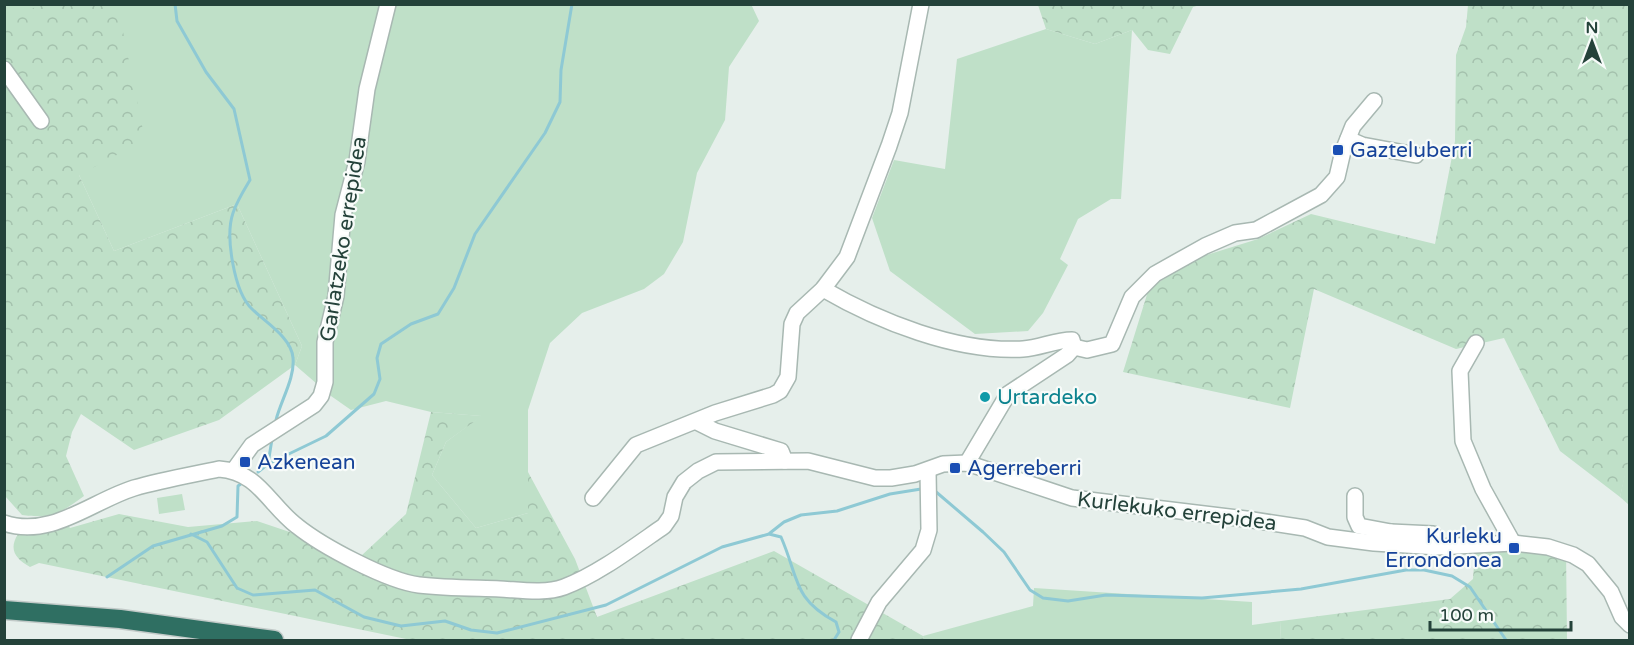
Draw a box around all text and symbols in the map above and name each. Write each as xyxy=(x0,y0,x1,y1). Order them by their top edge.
north arrow xyxy=(1562,12,1622,72)
text: N xyxy=(1586,18,1598,38)
street label: Garlatzeko errepidea xyxy=(315,135,372,343)
place label: Gazteluberri xyxy=(1350,138,1472,163)
marker: Gazteluberri xyxy=(1331,143,1345,157)
place label: Urtardeko xyxy=(997,385,1097,410)
marker: Urtardeko xyxy=(978,390,992,404)
place label: Azkenean xyxy=(257,450,356,475)
marker: Azkenean xyxy=(238,455,252,469)
place label: Agerreberri xyxy=(967,456,1082,481)
marker: Agerreberri xyxy=(948,461,962,475)
street label: Kurlekuko errepidea xyxy=(1076,487,1278,536)
place label: Kurleku Errondonea xyxy=(1385,524,1502,573)
marker: Kurleku Errondonea xyxy=(1507,541,1521,555)
scale bar xyxy=(1430,594,1571,632)
text: 100 m xyxy=(1439,604,1494,626)

